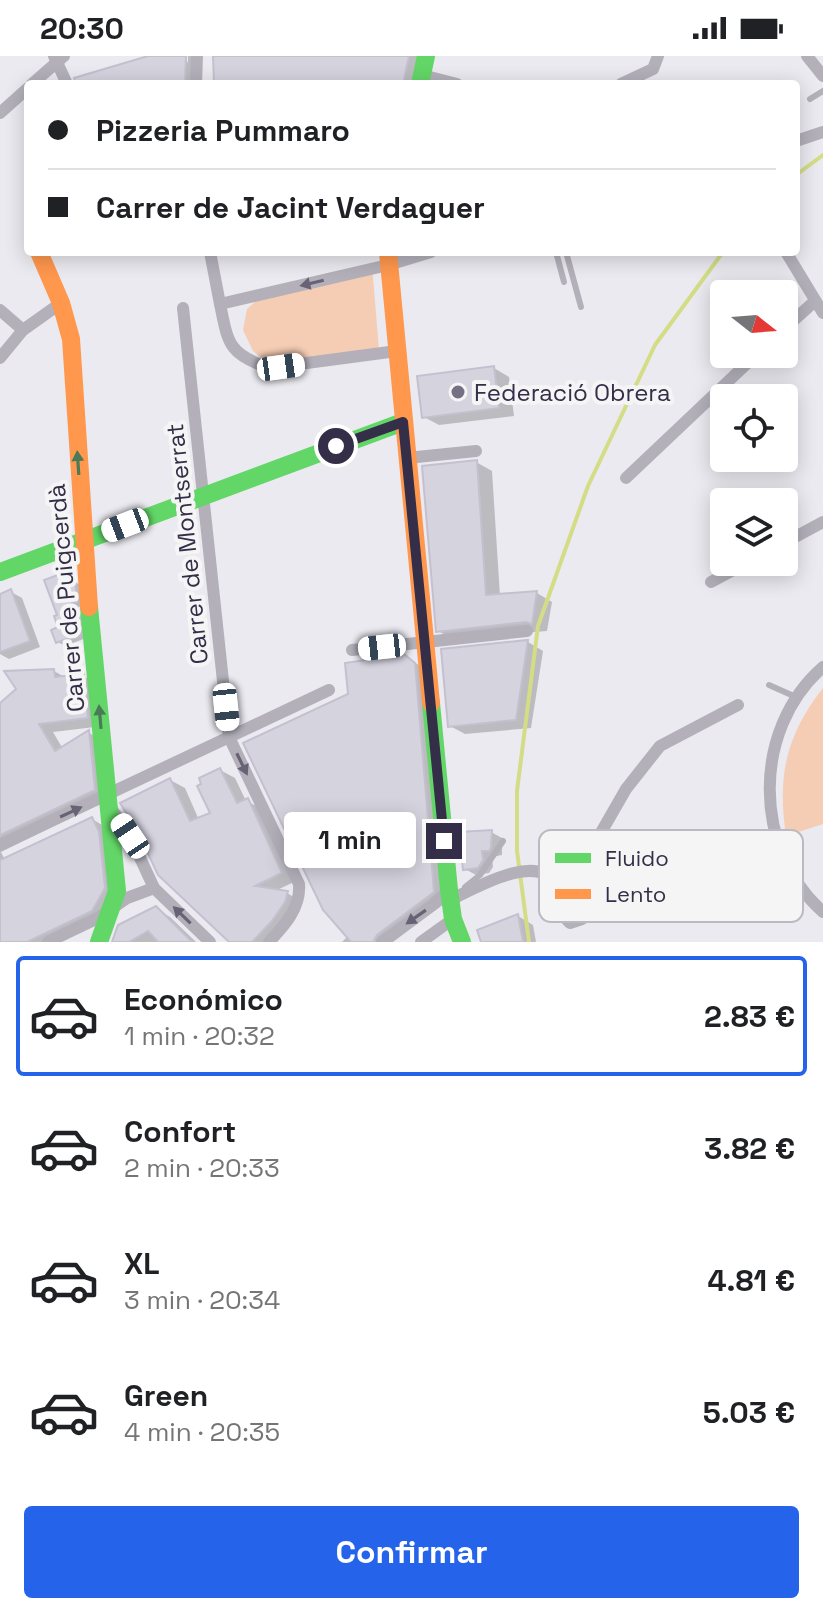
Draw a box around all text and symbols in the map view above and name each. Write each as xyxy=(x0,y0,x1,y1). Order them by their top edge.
text: 20:30 xyxy=(40,9,124,48)
text: Pizzeria Pummaro xyxy=(96,111,350,150)
text: Carrer de Jacint Verdaguer xyxy=(96,188,485,227)
one-way arrow xyxy=(299,277,324,289)
north arrow xyxy=(710,280,798,368)
map controls xyxy=(710,280,798,576)
car xyxy=(256,352,306,382)
place label: Federació Obrera xyxy=(474,377,671,408)
marker: Federació Obrera xyxy=(449,383,467,401)
button: locate xyxy=(710,384,798,472)
street label: Carrer de Montserrat xyxy=(159,422,215,666)
route start xyxy=(318,428,354,464)
one-way arrow xyxy=(71,450,84,475)
street label: Carrer de Puigcerdà xyxy=(41,482,91,713)
button: layers xyxy=(710,488,798,576)
car xyxy=(98,505,152,545)
car xyxy=(357,633,407,661)
car xyxy=(212,682,240,732)
one-way arrow xyxy=(94,705,107,730)
one-way arrow xyxy=(235,753,249,776)
one-way arrow xyxy=(59,805,82,819)
car xyxy=(107,809,153,863)
callout: 1 min xyxy=(284,813,416,869)
text: 1 min xyxy=(318,823,382,857)
route end xyxy=(426,823,462,859)
legend xyxy=(539,830,803,922)
text: Fluido xyxy=(605,844,669,872)
text: Lento xyxy=(605,880,666,908)
one-way arrow xyxy=(173,906,192,925)
one-way arrow xyxy=(405,909,427,925)
icon: car xyxy=(28,980,100,1052)
text: Económico xyxy=(124,980,283,1019)
text: 2.83 € xyxy=(704,997,795,1036)
text: 1 min · 20:32 xyxy=(124,1019,275,1053)
icon: car xyxy=(28,1112,100,1184)
text: Confort xyxy=(124,1112,236,1151)
text: 3.82 € xyxy=(704,1129,795,1168)
text: 2 min · 20:33 xyxy=(124,1151,280,1185)
icon: car xyxy=(28,1244,100,1316)
text: XL xyxy=(124,1244,160,1283)
text: 4.81 € xyxy=(707,1261,795,1300)
text: 3 min · 20:34 xyxy=(124,1283,280,1317)
icon: car xyxy=(28,1376,100,1448)
text: Green xyxy=(124,1376,208,1415)
text: 5.03 € xyxy=(703,1393,795,1432)
text: 4 min · 20:35 xyxy=(124,1415,280,1449)
button: Confirmar xyxy=(24,1506,799,1598)

